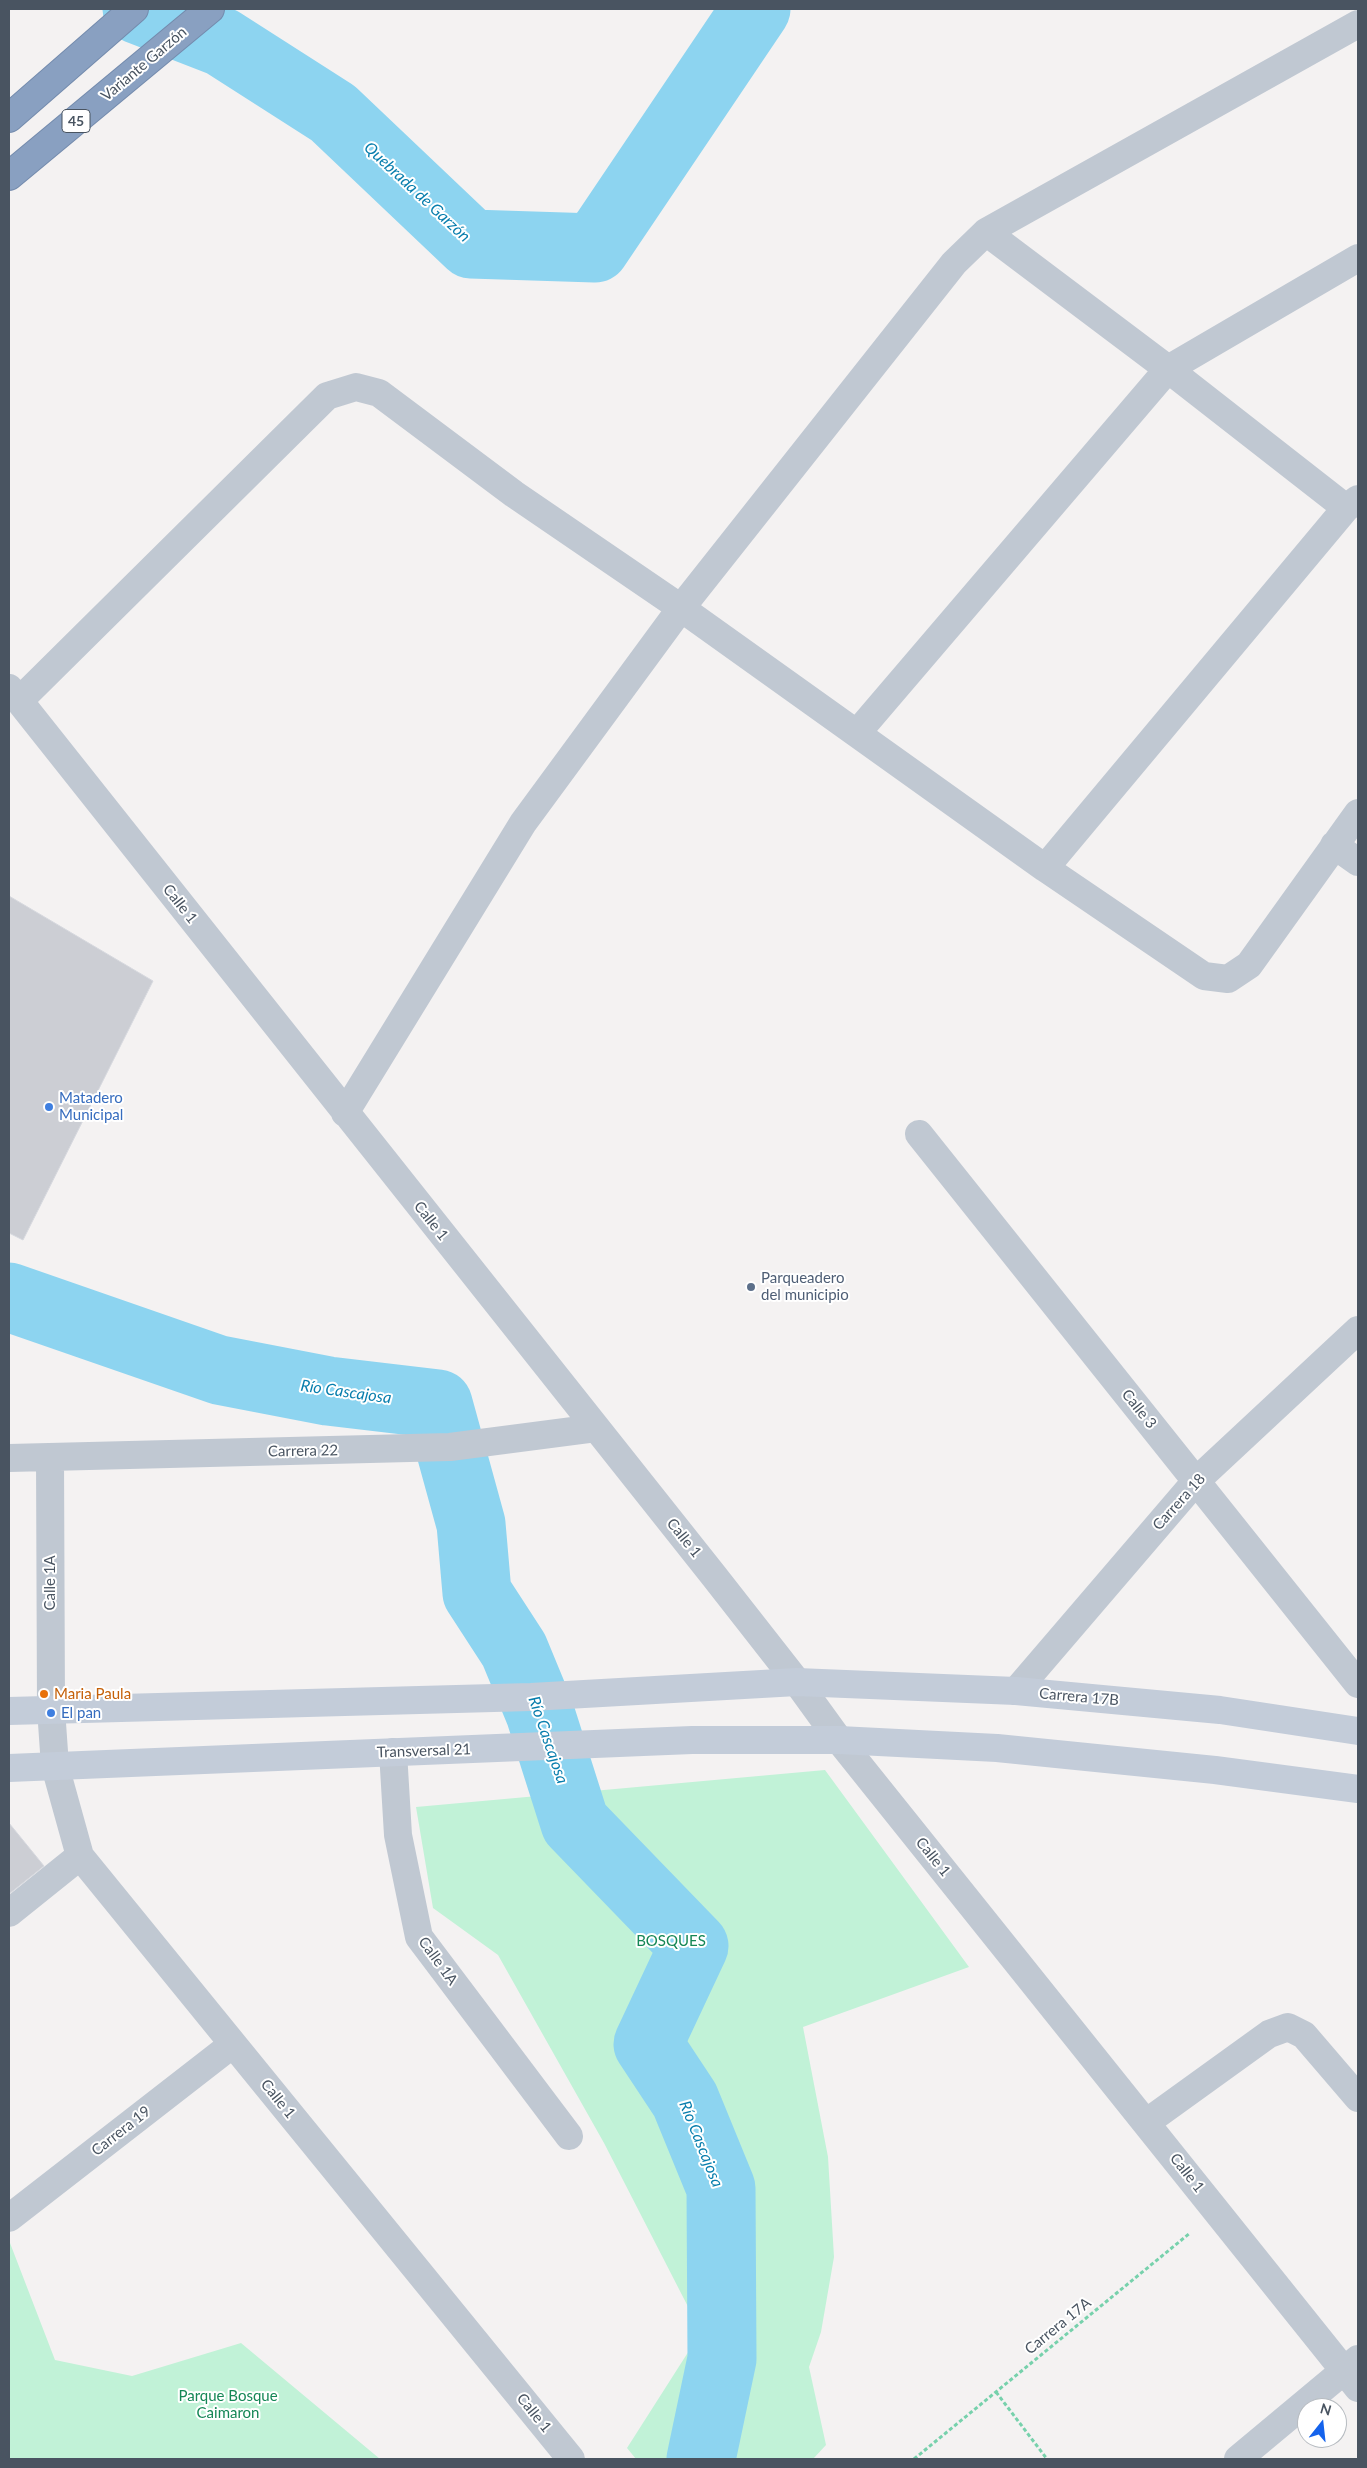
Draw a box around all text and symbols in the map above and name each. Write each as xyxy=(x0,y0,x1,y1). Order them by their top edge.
street label: Variante Garzón xyxy=(98,23,190,105)
road number: 45 xyxy=(62,110,90,132)
water label: Quebrada de Garzón xyxy=(360,138,474,246)
street label: Calle 1 xyxy=(159,881,201,927)
place label: Matadero Municipal xyxy=(59,1089,123,1124)
marker: Matadero Municipal xyxy=(43,1101,55,1113)
street label: Calle 1 xyxy=(410,1198,452,1244)
place label: Parqueadero del municipio xyxy=(761,1269,849,1304)
marker: Parqueadero del municipio xyxy=(745,1281,757,1293)
water label: Río Cascajosa xyxy=(299,1376,393,1408)
street label: Calle 3 xyxy=(1118,1386,1160,1432)
street label: Carrera 22 xyxy=(268,1441,338,1461)
street label: Carrera 18 xyxy=(1149,1470,1209,1534)
street label: Calle 1 xyxy=(663,1515,705,1561)
street label: Calle 1A xyxy=(41,1555,59,1611)
place label: Maria Paula xyxy=(54,1685,131,1703)
street label: Carrera 17B xyxy=(1038,1685,1120,1709)
marker: Maria Paula xyxy=(38,1688,50,1700)
water label: Río Cascajosa xyxy=(524,1694,572,1786)
place label: El pan xyxy=(61,1704,101,1722)
marker: El pan xyxy=(45,1707,57,1719)
street label: Transversal 21 xyxy=(377,1740,471,1762)
street label: Calle 1 xyxy=(912,1834,954,1880)
park label: BOSQUES xyxy=(636,1932,706,1950)
street label: Calle 1A xyxy=(415,1933,461,1989)
street label: Calle 1 xyxy=(257,2076,299,2122)
water label: Río Cascajosa xyxy=(675,2098,727,2190)
street label: Carrera 19 xyxy=(88,2102,154,2160)
street label: Calle 1 xyxy=(1166,2150,1208,2196)
street label: Carrera 17A xyxy=(1021,2294,1095,2358)
park label: Parque Bosque Caimaron xyxy=(178,2387,278,2422)
street label: Calle 1 xyxy=(513,2390,555,2436)
north arrow xyxy=(1297,2398,1347,2448)
text: N xyxy=(1318,2399,1334,2419)

